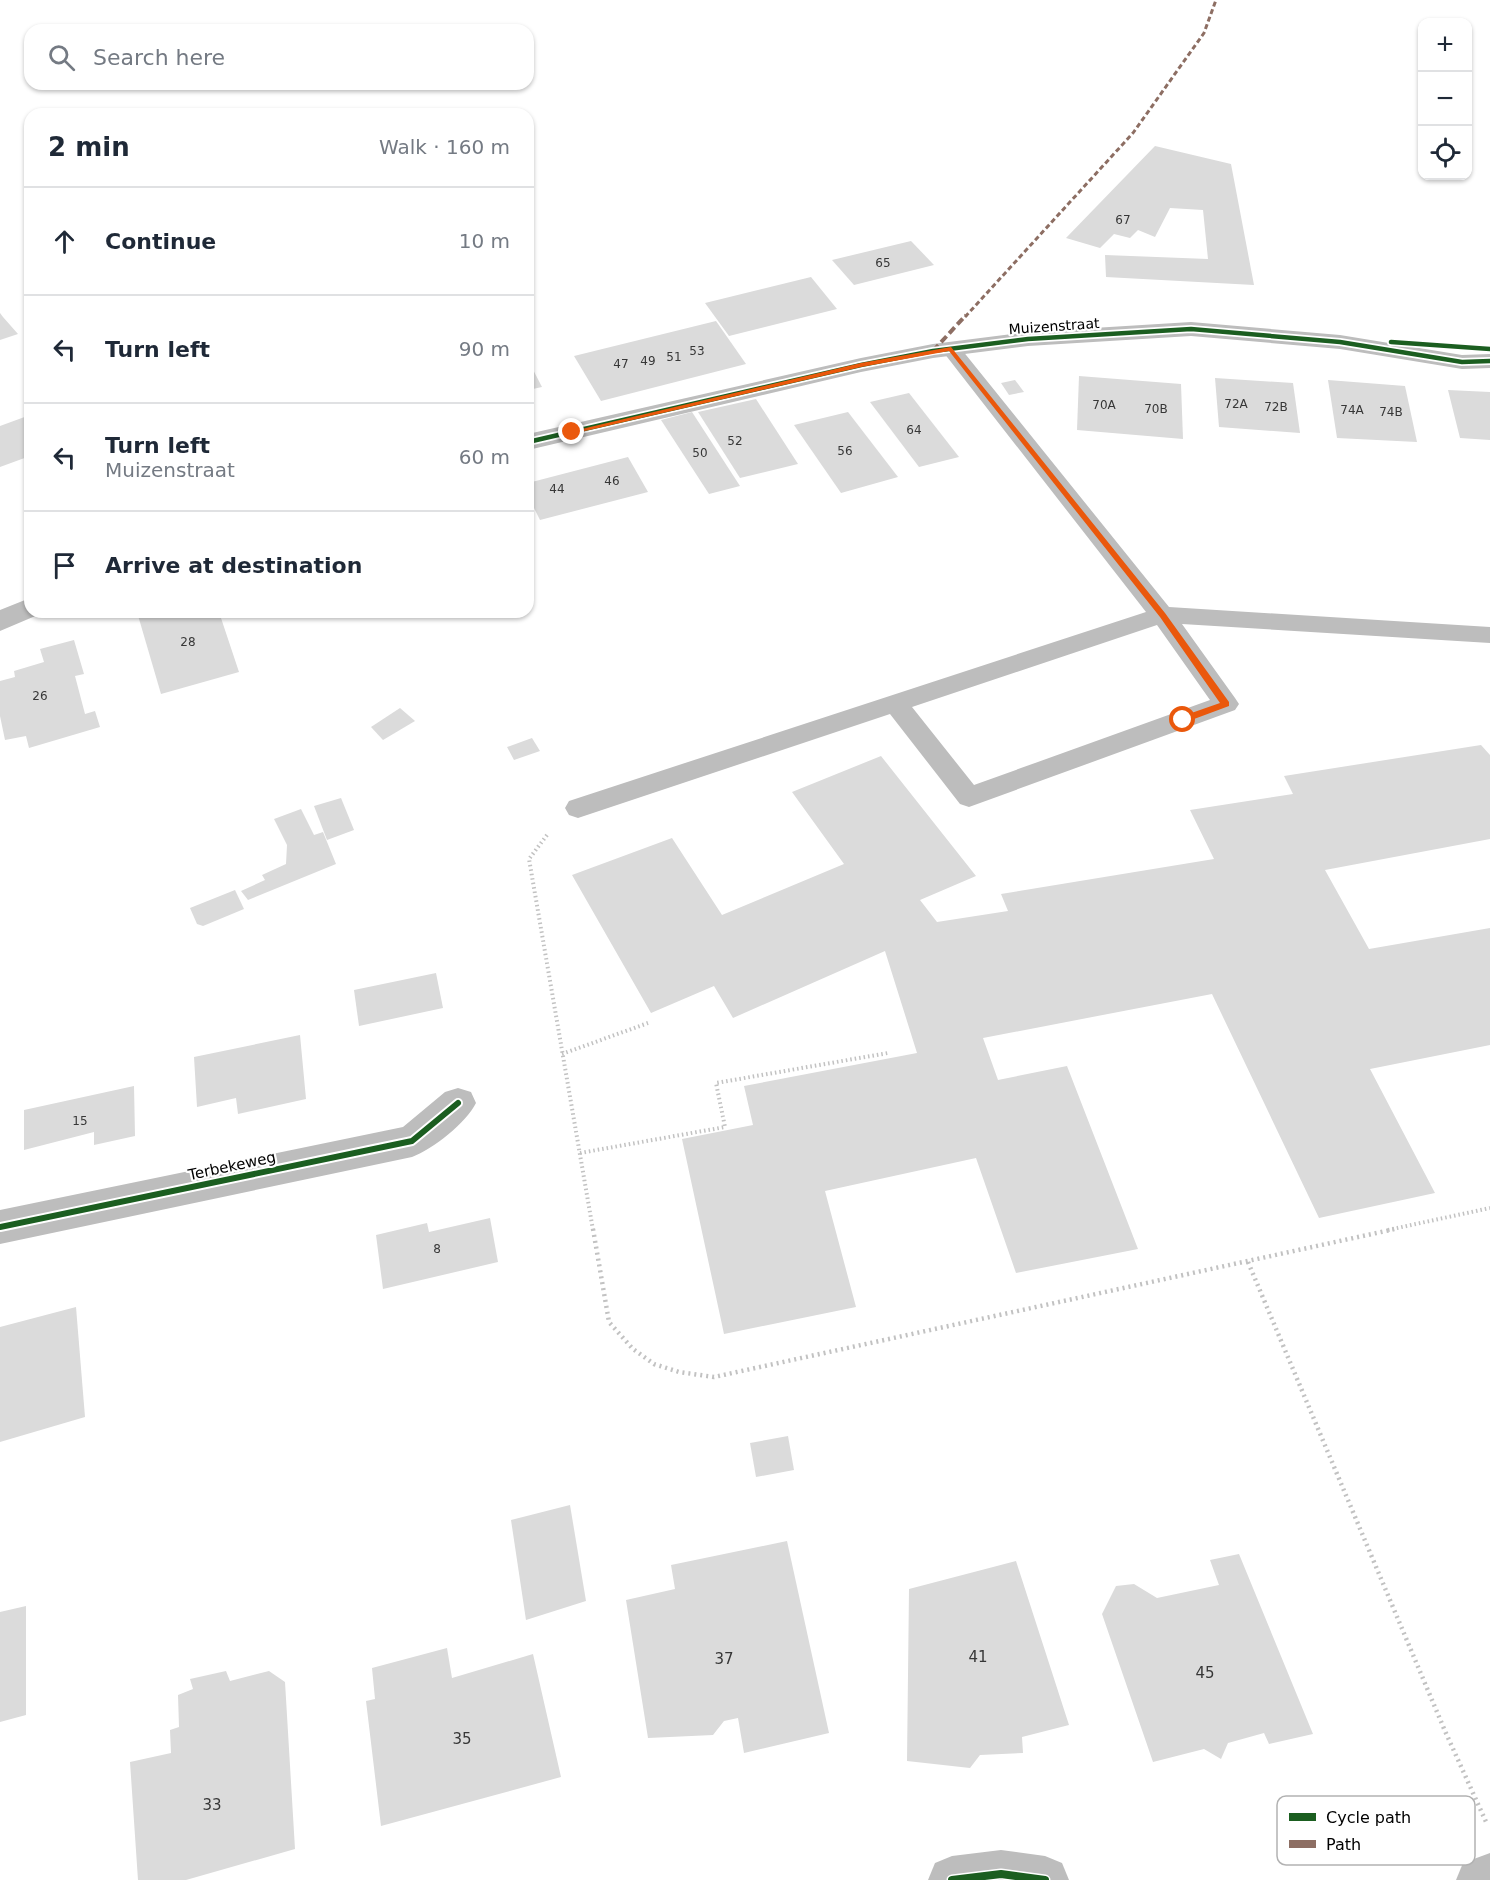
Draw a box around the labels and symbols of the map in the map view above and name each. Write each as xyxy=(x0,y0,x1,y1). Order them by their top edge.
house number: 67 xyxy=(1115,213,1131,227)
house number: 65 xyxy=(875,256,891,270)
street label: Muizenstraat xyxy=(1008,315,1100,337)
house number: 53 xyxy=(689,344,705,358)
house number: 51 xyxy=(666,350,682,364)
house number: 49 xyxy=(640,354,656,368)
house number: 47 xyxy=(613,357,629,371)
house number: 72A xyxy=(1224,397,1249,411)
house number: 70A xyxy=(1092,398,1117,412)
house number: 72B xyxy=(1264,400,1288,414)
house number: 70B xyxy=(1144,402,1168,416)
house number: 74A xyxy=(1340,403,1365,417)
house number: 74B xyxy=(1379,405,1403,419)
route end xyxy=(558,418,584,444)
house number: 64 xyxy=(906,423,922,437)
house number: 52 xyxy=(727,434,743,448)
house number: 56 xyxy=(837,444,853,458)
house number: 50 xyxy=(692,446,708,460)
house number: 46 xyxy=(604,474,620,488)
house number: 44 xyxy=(549,482,565,496)
house number: 28 xyxy=(180,635,196,649)
house number: 26 xyxy=(32,689,48,703)
route start xyxy=(1169,706,1195,732)
house number: 15 xyxy=(72,1114,88,1128)
street label: Terbekeweg xyxy=(186,1148,277,1184)
house number: 8 xyxy=(433,1242,441,1256)
house number: 41 xyxy=(968,1648,988,1666)
house number: 37 xyxy=(714,1650,734,1668)
house number: 45 xyxy=(1195,1664,1215,1682)
house number: 35 xyxy=(452,1730,472,1748)
house number: 33 xyxy=(202,1796,222,1814)
legend xyxy=(1277,1796,1475,1865)
text: Cycle path xyxy=(1326,1808,1411,1827)
text: Path xyxy=(1326,1835,1361,1854)

